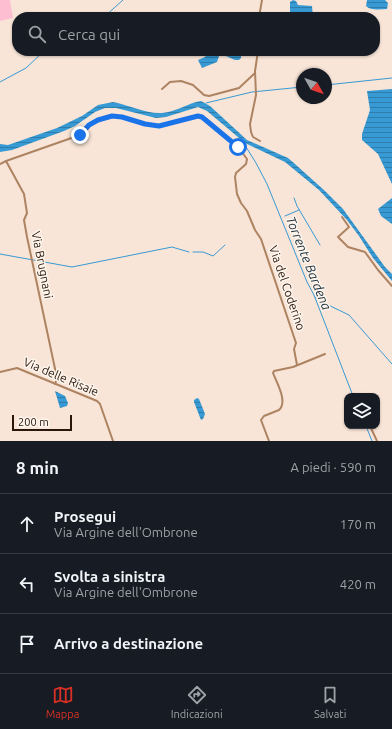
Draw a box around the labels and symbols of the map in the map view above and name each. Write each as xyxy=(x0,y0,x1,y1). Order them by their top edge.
north arrow xyxy=(296,68,332,104)
route end xyxy=(71,126,89,144)
route start xyxy=(229,138,247,156)
water label: Torrente Bardena xyxy=(284,214,334,312)
street label: Via Brugnani xyxy=(30,230,55,300)
street label: Via del Coderino xyxy=(267,244,308,332)
street label: Via delle Risaie xyxy=(22,355,101,398)
scale bar xyxy=(12,413,72,432)

